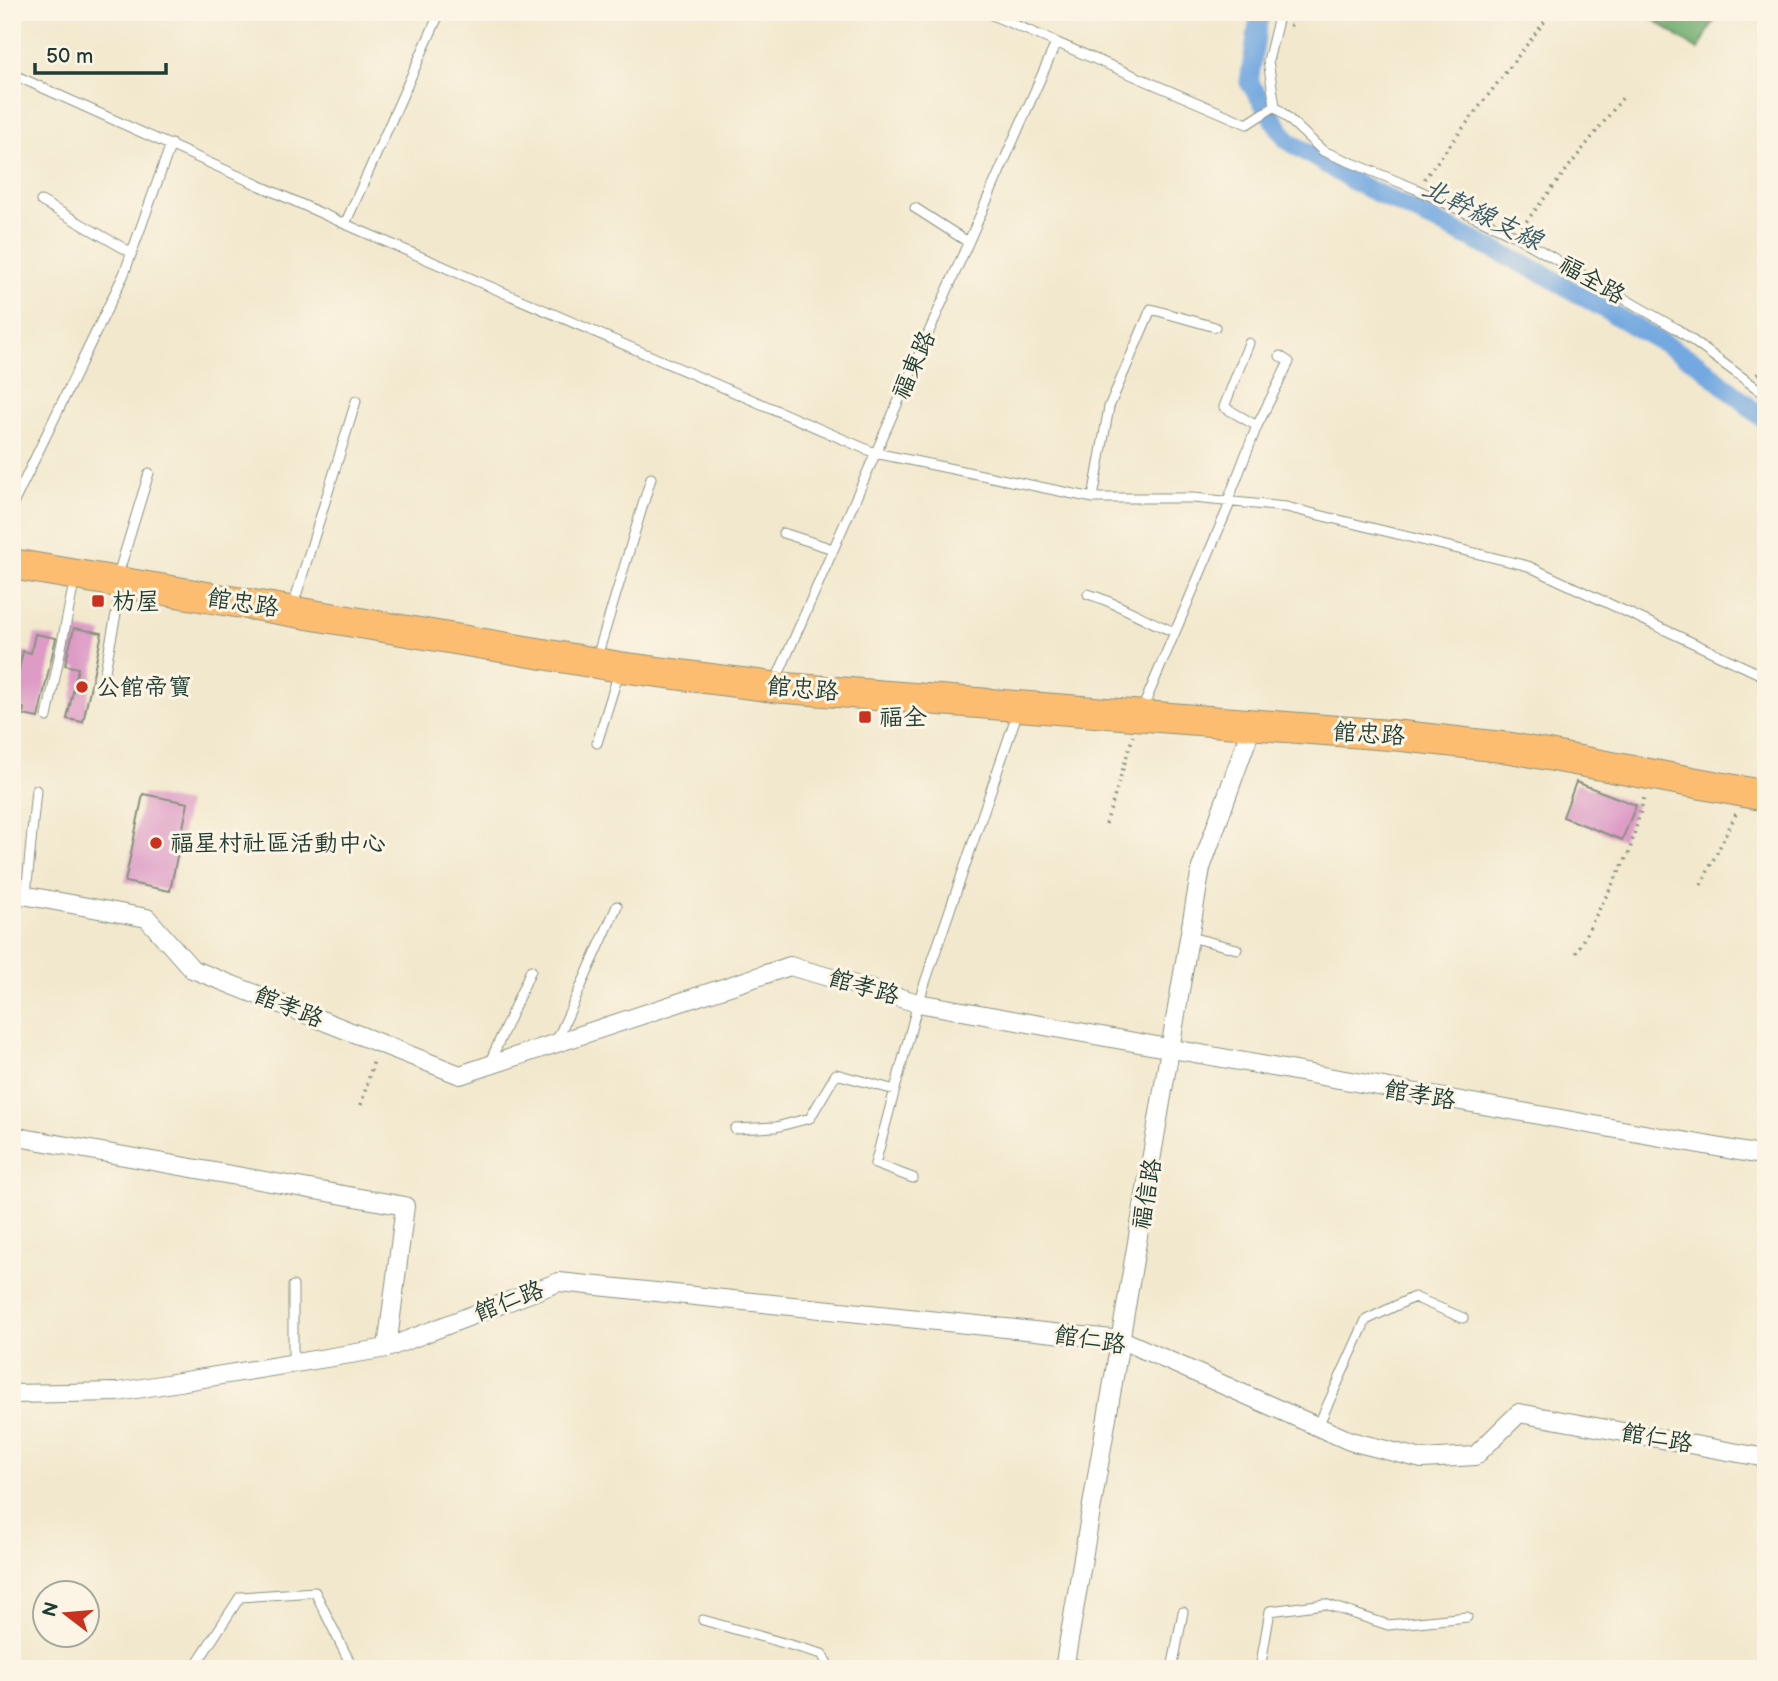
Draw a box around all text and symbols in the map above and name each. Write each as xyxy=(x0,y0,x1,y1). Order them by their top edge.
scale bar xyxy=(35,32,166,76)
text: 50 m xyxy=(46,44,93,69)
water label: 北幹線支線 xyxy=(1417,173,1549,258)
street label: 福全路 xyxy=(1554,249,1630,311)
street label: 福東路 xyxy=(886,326,942,404)
street label: 館忠路 xyxy=(205,583,281,623)
place label: 枋屋 xyxy=(112,587,160,616)
marker: 枋屋 xyxy=(90,593,106,609)
street label: 館忠路 xyxy=(766,671,840,707)
place label: 公館帝寶 xyxy=(96,673,192,702)
marker: 公館帝寶 xyxy=(74,679,90,695)
place label: 福全 xyxy=(879,703,927,732)
marker: 福全 xyxy=(857,709,873,725)
street label: 館忠路 xyxy=(1332,717,1406,751)
place label: 福星村社區活動中心 xyxy=(170,829,386,858)
marker: 福星村社區活動中心 xyxy=(148,835,164,851)
street label: 館孝路 xyxy=(825,963,903,1011)
street label: 館孝路 xyxy=(250,980,328,1034)
street label: 館孝路 xyxy=(1382,1074,1458,1116)
street label: 福信路 xyxy=(1126,1156,1168,1232)
street label: 館仁路 xyxy=(470,1275,548,1327)
street label: 館仁路 xyxy=(1052,1320,1128,1360)
street label: 館仁路 xyxy=(1619,1417,1695,1459)
north arrow xyxy=(32,1580,102,1650)
text: N xyxy=(38,1600,64,1620)

